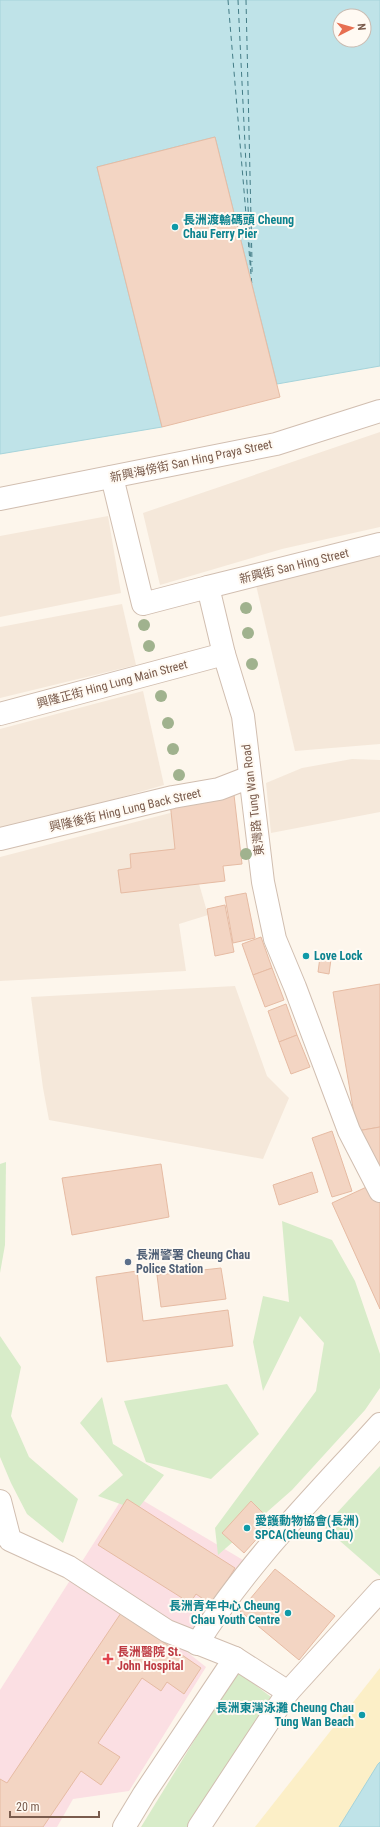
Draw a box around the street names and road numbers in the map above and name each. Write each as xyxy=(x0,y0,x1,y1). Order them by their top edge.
street label: 新興海傍街 San Hing Praya Street xyxy=(109,437,274,485)
street label: 新興街 San Hing Street xyxy=(238,546,351,586)
street label: 興隆正街 Hing Lung Main Street xyxy=(35,657,189,711)
street label: 東灣路 Tung Wan Road xyxy=(239,743,267,856)
street label: 興隆後街 Hing Lung Back Street xyxy=(48,786,203,834)

